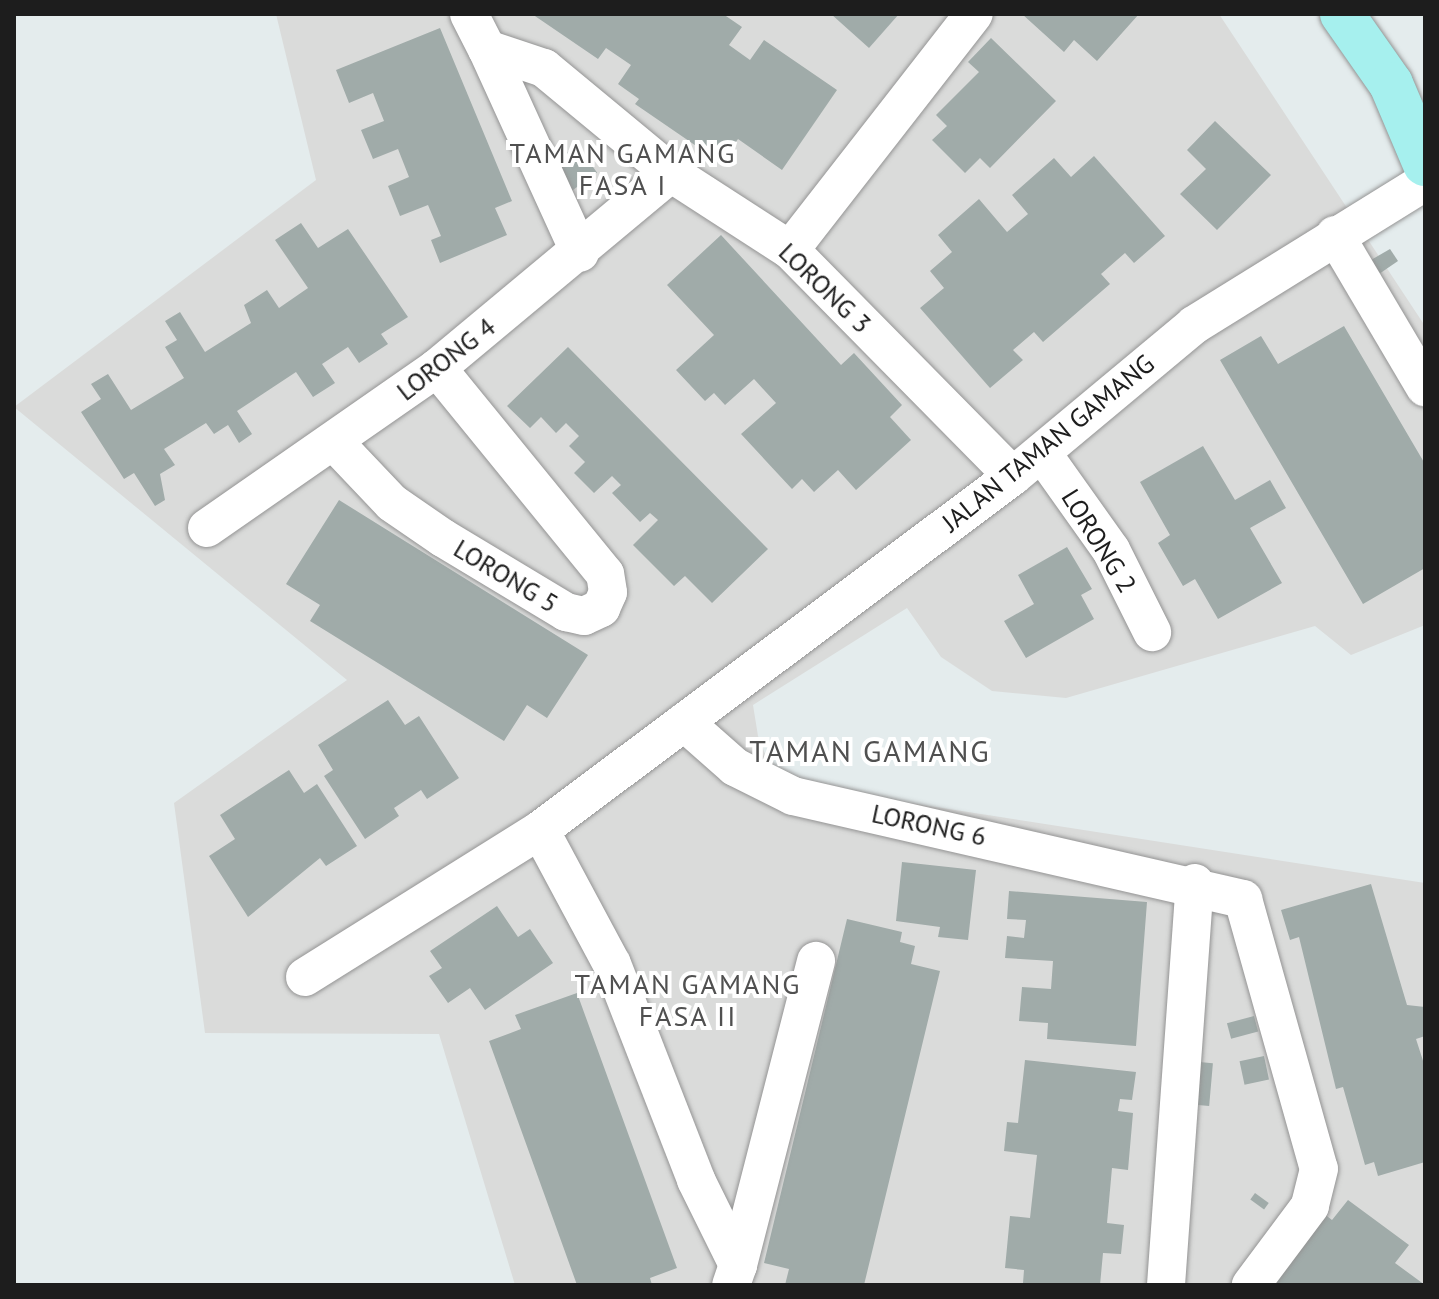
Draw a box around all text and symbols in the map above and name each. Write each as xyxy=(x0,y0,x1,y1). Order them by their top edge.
district label: TAMAN GAMANG FASA I xyxy=(510,136,736,202)
street label: LORONG 3 xyxy=(772,236,878,340)
street label: LORONG 4 xyxy=(391,311,501,407)
street label: JALAN TAMAN GAMANG xyxy=(935,348,1161,538)
street label: LORONG 2 xyxy=(1055,483,1143,599)
street label: LORONG 5 xyxy=(448,533,564,619)
district label: TAMAN GAMANG xyxy=(749,733,991,769)
street label: LORONG 6 xyxy=(869,798,989,852)
district label: TAMAN GAMANG FASA II xyxy=(575,967,801,1033)

